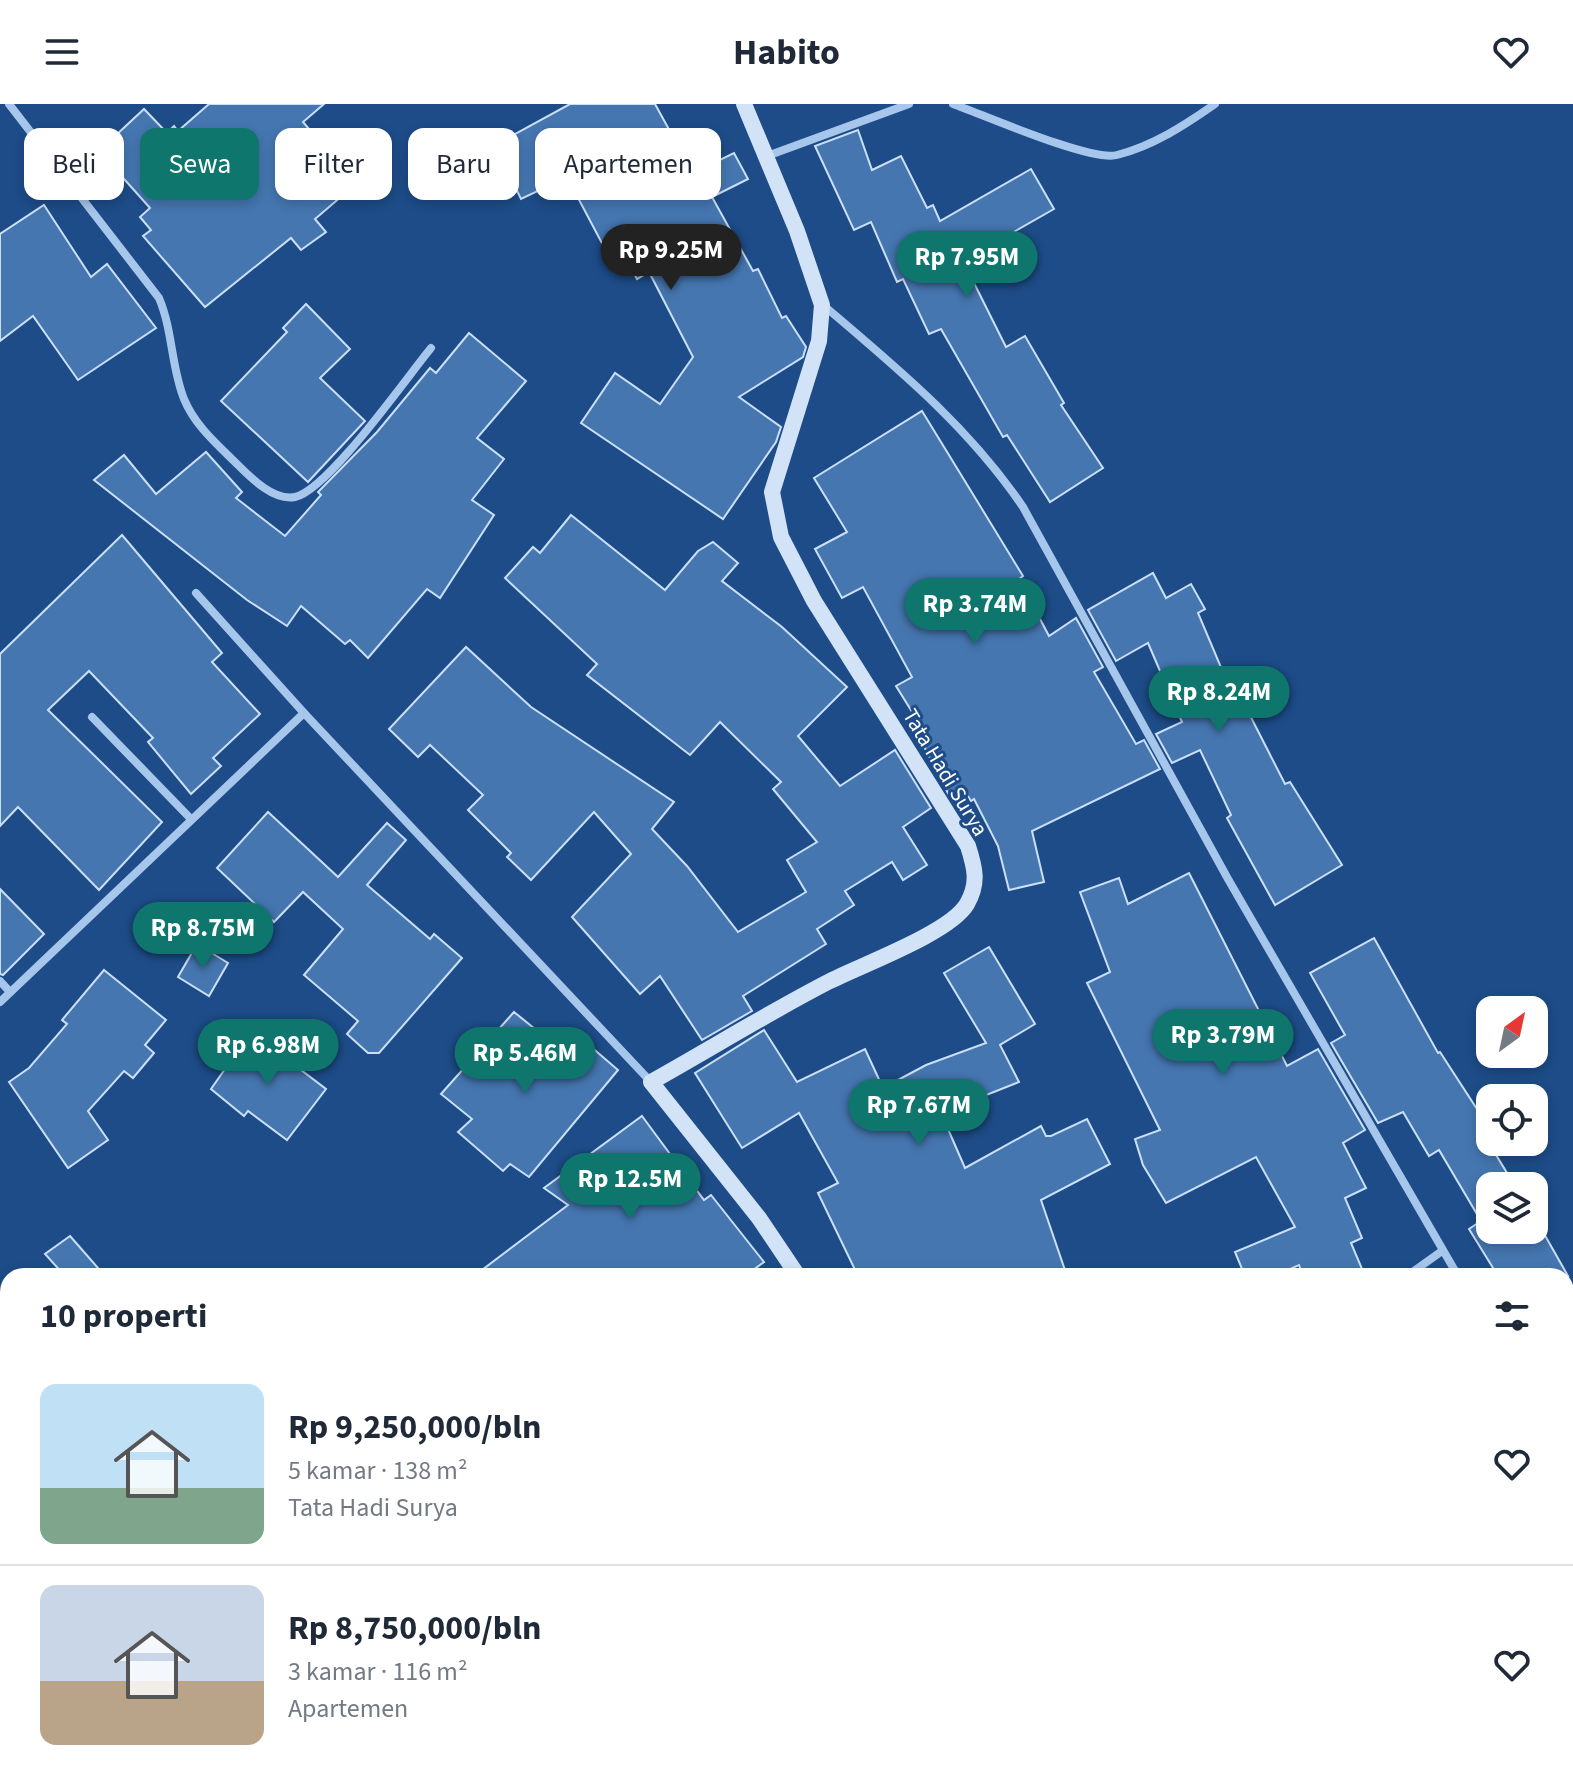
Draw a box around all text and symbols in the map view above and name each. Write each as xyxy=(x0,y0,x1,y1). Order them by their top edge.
text: Habito xyxy=(733,27,840,78)
icon: menu xyxy=(40,30,84,74)
icon: heart xyxy=(1489,30,1533,74)
chip: Beli xyxy=(24,128,124,200)
chip: Sewa xyxy=(140,128,259,200)
chip: Filter xyxy=(275,128,392,200)
chip: Baru xyxy=(408,128,519,200)
chip: Apartemen xyxy=(535,128,721,200)
pin: Rp 9.25M xyxy=(588,224,754,292)
text: Rp 9.25M xyxy=(619,231,723,268)
pin: Rp 7.95M xyxy=(884,231,1050,299)
text: Rp 7.95M xyxy=(915,238,1019,275)
pin: Rp 3.74M xyxy=(892,578,1058,646)
text: Rp 3.74M xyxy=(923,585,1027,622)
pin: Rp 8.24M xyxy=(1136,666,1302,734)
text: Rp 8.24M xyxy=(1167,673,1271,710)
street label: Tata Hadi Surya xyxy=(894,703,996,842)
pin: Rp 8.75M xyxy=(120,902,286,970)
text: Rp 8.75M xyxy=(151,909,255,946)
north arrow xyxy=(1476,996,1548,1068)
map controls xyxy=(1476,996,1548,1244)
pin: Rp 3.79M xyxy=(1140,1009,1306,1077)
text: Rp 3.79M xyxy=(1171,1016,1275,1053)
pin: Rp 6.98M xyxy=(185,1019,351,1087)
text: Rp 6.98M xyxy=(216,1026,320,1063)
pin: Rp 5.46M xyxy=(442,1027,608,1095)
text: Rp 5.46M xyxy=(473,1034,577,1071)
pin: Rp 7.67M xyxy=(836,1079,1002,1147)
button: locate xyxy=(1476,1084,1548,1156)
text: Rp 7.67M xyxy=(867,1086,971,1123)
pin: Rp 12.5M xyxy=(547,1153,713,1221)
text: Rp 12.5M xyxy=(578,1160,682,1197)
button: layers xyxy=(1476,1172,1548,1244)
text: 10 properti xyxy=(40,1292,207,1341)
icon: filters xyxy=(1490,1294,1534,1338)
text: Rp 9,250,000/bln xyxy=(288,1403,541,1452)
icon: home xyxy=(104,1416,200,1512)
icon: heart xyxy=(1490,1442,1534,1486)
text: 5 kamar · 138 m² xyxy=(288,1452,467,1489)
text: Tata Hadi Surya xyxy=(288,1489,458,1526)
text: Rp 8,750,000/bln xyxy=(288,1604,541,1653)
icon: home xyxy=(104,1617,200,1713)
icon: heart xyxy=(1490,1643,1534,1687)
text: 3 kamar · 116 m² xyxy=(288,1653,467,1690)
text: Apartemen xyxy=(288,1690,408,1727)

